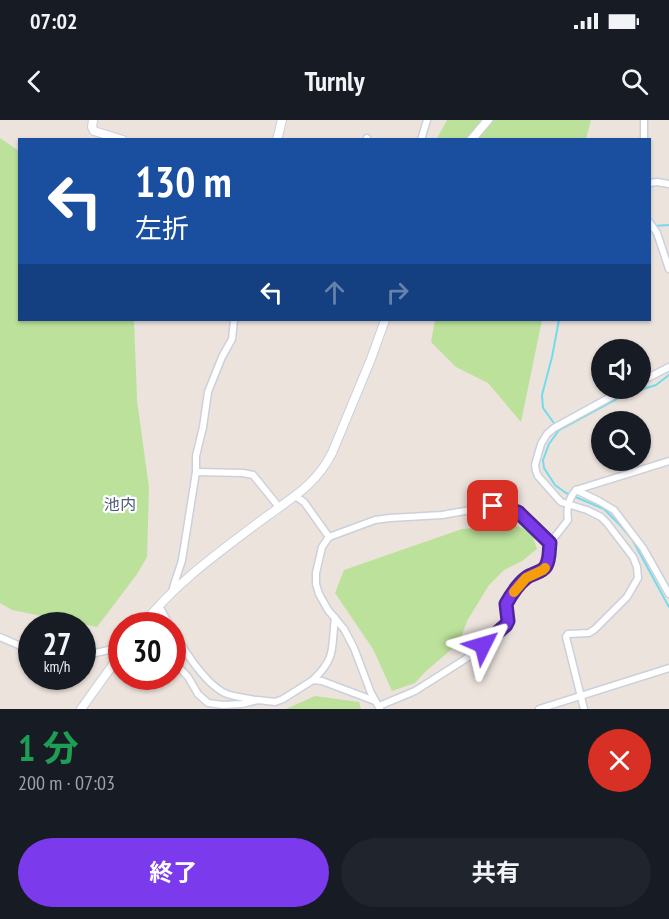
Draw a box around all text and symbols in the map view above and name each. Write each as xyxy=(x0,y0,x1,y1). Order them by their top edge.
text: 07:02 xyxy=(30,7,78,35)
text: Turnly xyxy=(305,64,364,98)
icon: back xyxy=(18,65,51,98)
icon: search xyxy=(618,65,651,98)
text: 130 m xyxy=(135,154,232,209)
icon: left xyxy=(36,162,114,240)
text: 左折 xyxy=(135,211,189,245)
icon: left xyxy=(255,276,288,309)
icon: ahead xyxy=(318,276,351,309)
icon: right xyxy=(381,276,414,309)
map controls xyxy=(591,339,651,471)
button: sound xyxy=(591,339,651,399)
button: search xyxy=(591,411,651,471)
pin xyxy=(467,480,518,531)
icon: arrive xyxy=(476,489,509,522)
district label: 池内 xyxy=(104,494,136,514)
speed limit sign: 30 xyxy=(108,612,186,690)
position arrow xyxy=(451,613,515,677)
text: 27 xyxy=(43,624,71,663)
text: km/h xyxy=(44,657,70,676)
text: 1 分 xyxy=(18,724,79,771)
button: close xyxy=(588,729,651,792)
text: 200 m · 07:03 xyxy=(18,770,115,796)
button: 終了 xyxy=(18,838,329,907)
button: 共有 xyxy=(341,838,651,907)

